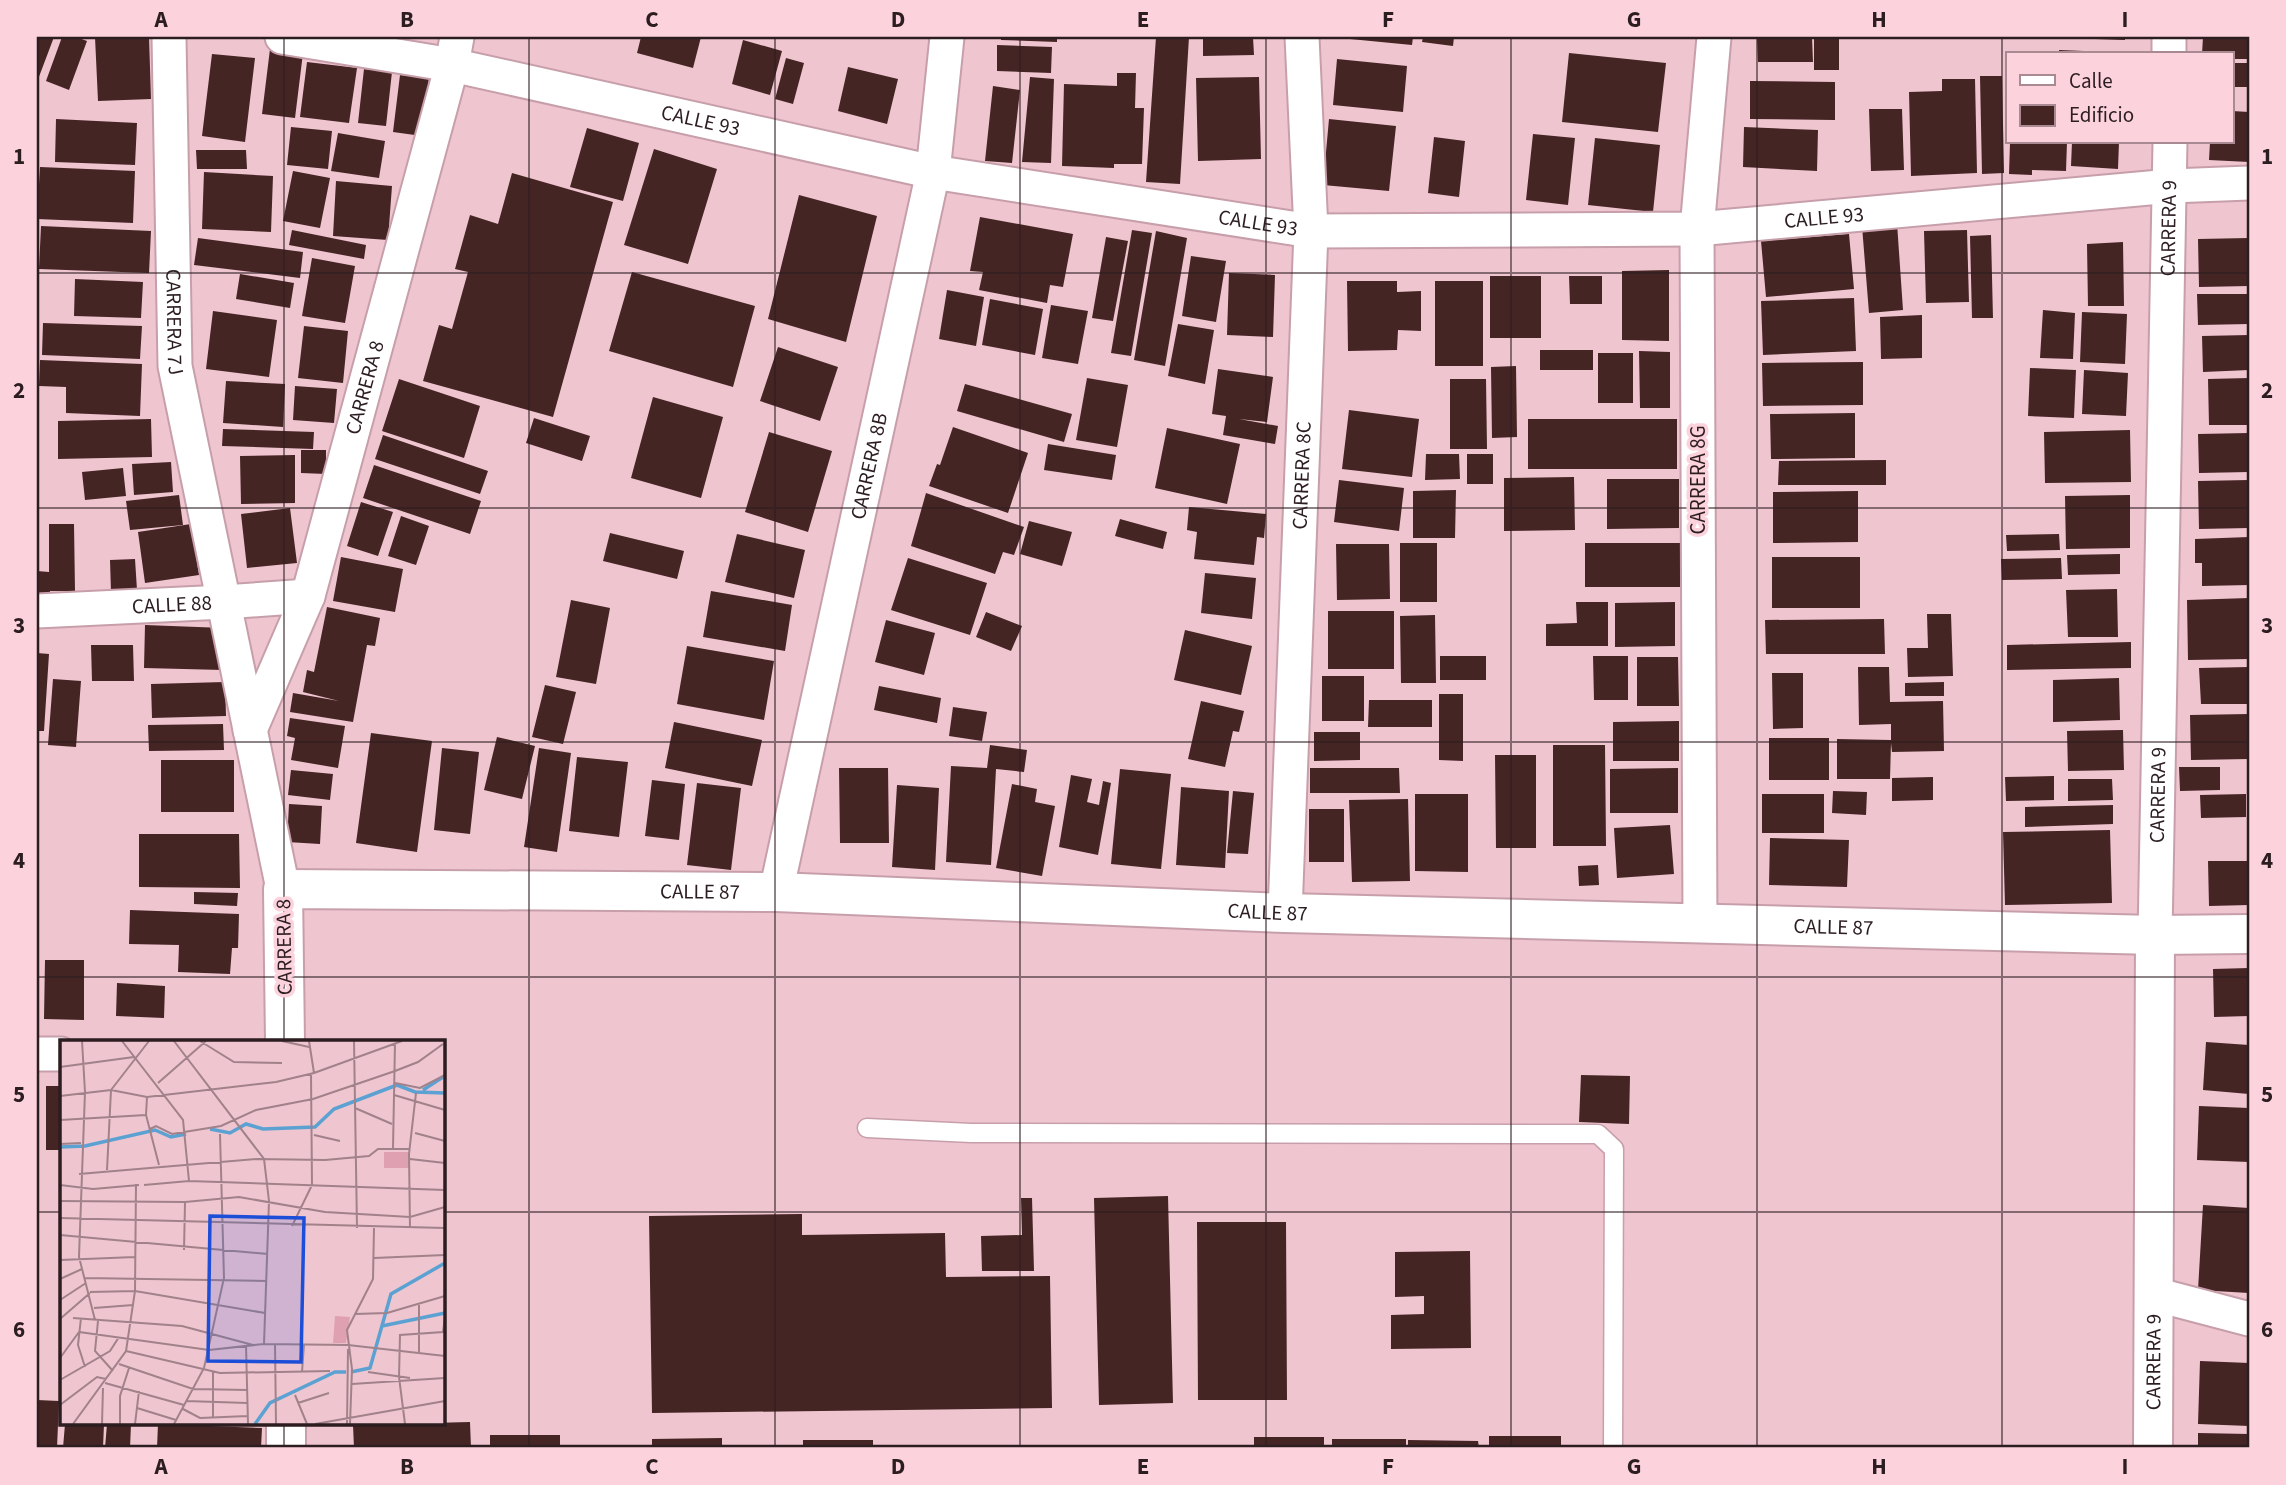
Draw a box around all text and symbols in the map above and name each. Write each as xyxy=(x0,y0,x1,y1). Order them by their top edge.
text: A xyxy=(153,3,168,36)
text: B xyxy=(400,3,414,36)
text: C xyxy=(645,3,659,36)
text: D xyxy=(891,3,905,36)
text: E xyxy=(1137,3,1149,36)
text: F xyxy=(1382,3,1394,36)
text: G xyxy=(1627,3,1641,36)
text: H xyxy=(1871,3,1887,36)
text: I xyxy=(2122,3,2128,36)
legend xyxy=(2006,52,2234,144)
text: Calle xyxy=(2069,66,2113,96)
street label: CALLE 93 xyxy=(658,97,743,144)
text: Edificio xyxy=(2069,100,2134,130)
text: 1 xyxy=(13,140,25,173)
text: 1 xyxy=(2261,140,2273,173)
street label: CARRERA 9 xyxy=(2152,180,2184,277)
street label: CALLE 93 xyxy=(1783,199,1865,236)
street label: CALLE 93 xyxy=(1216,202,1300,244)
street label: CARRERA 7J xyxy=(158,269,192,378)
street label: CARRERA 8 xyxy=(337,337,392,438)
text: 2 xyxy=(13,374,25,407)
text: 2 xyxy=(2261,374,2273,407)
street label: CARRERA 8B xyxy=(843,410,895,522)
street label: CARRERA 8C xyxy=(1285,421,1319,530)
street label: CARRERA 8G xyxy=(1683,425,1713,535)
street label: CALLE 88 xyxy=(131,588,213,621)
text: 3 xyxy=(13,609,25,642)
text: 3 xyxy=(2261,609,2273,642)
street label: CARRERA 9 xyxy=(2142,747,2174,843)
text: 4 xyxy=(13,844,25,877)
text: 4 xyxy=(2261,844,2273,877)
street label: CALLE 87 xyxy=(660,876,740,907)
street label: CALLE 87 xyxy=(1227,896,1308,929)
street label: CARRERA 8 xyxy=(268,899,300,995)
street label: CALLE 87 xyxy=(1793,911,1874,943)
inset map xyxy=(60,1040,444,1426)
text: 5 xyxy=(13,1078,25,1111)
text: 5 xyxy=(2261,1078,2273,1111)
text: 6 xyxy=(13,1313,25,1346)
text: 6 xyxy=(2261,1313,2273,1346)
street label: CARRERA 9 xyxy=(2138,1314,2169,1410)
text: A xyxy=(153,1450,168,1483)
text: B xyxy=(400,1450,414,1483)
text: C xyxy=(645,1450,659,1483)
text: D xyxy=(891,1450,905,1483)
text: E xyxy=(1137,1450,1149,1483)
text: F xyxy=(1382,1450,1394,1483)
text: G xyxy=(1627,1450,1641,1483)
text: H xyxy=(1871,1450,1887,1483)
text: I xyxy=(2122,1450,2128,1483)

